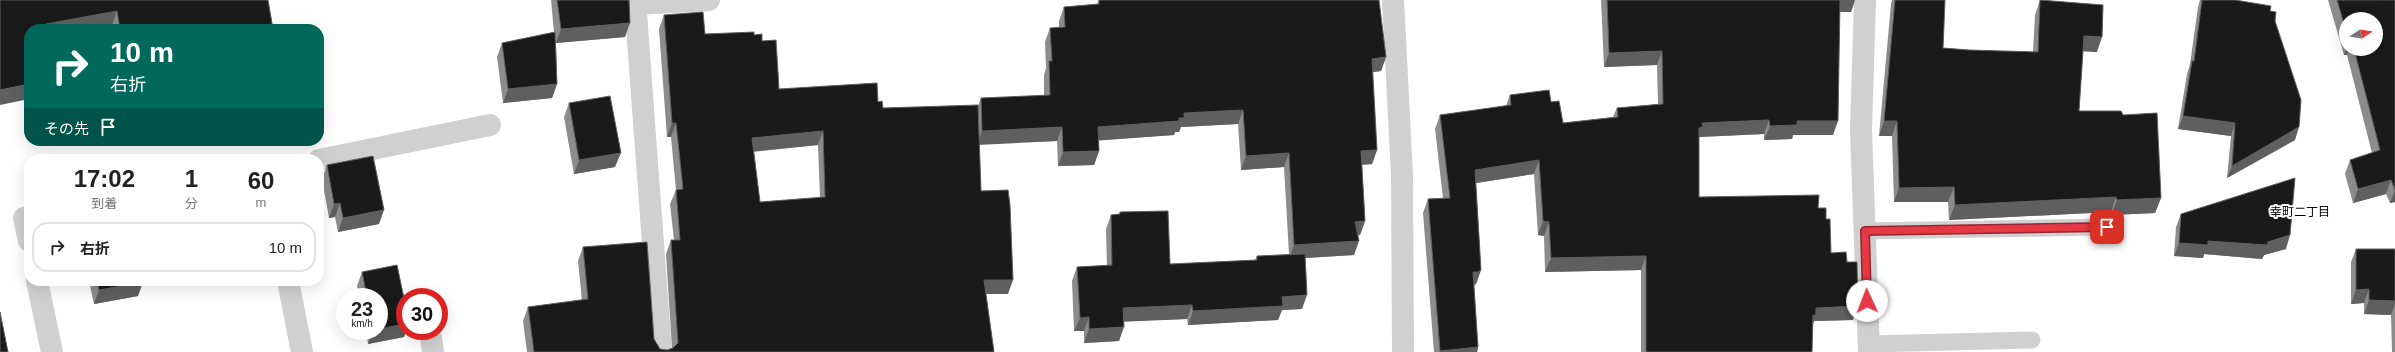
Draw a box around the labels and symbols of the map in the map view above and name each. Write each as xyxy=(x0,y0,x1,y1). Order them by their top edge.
north arrow xyxy=(2339,12,2383,56)
district label: 幸町二丁目 xyxy=(2270,205,2330,219)
pin xyxy=(2090,210,2124,244)
position arrow xyxy=(1846,280,1888,322)
speed limit sign: 30 xyxy=(396,288,448,340)

